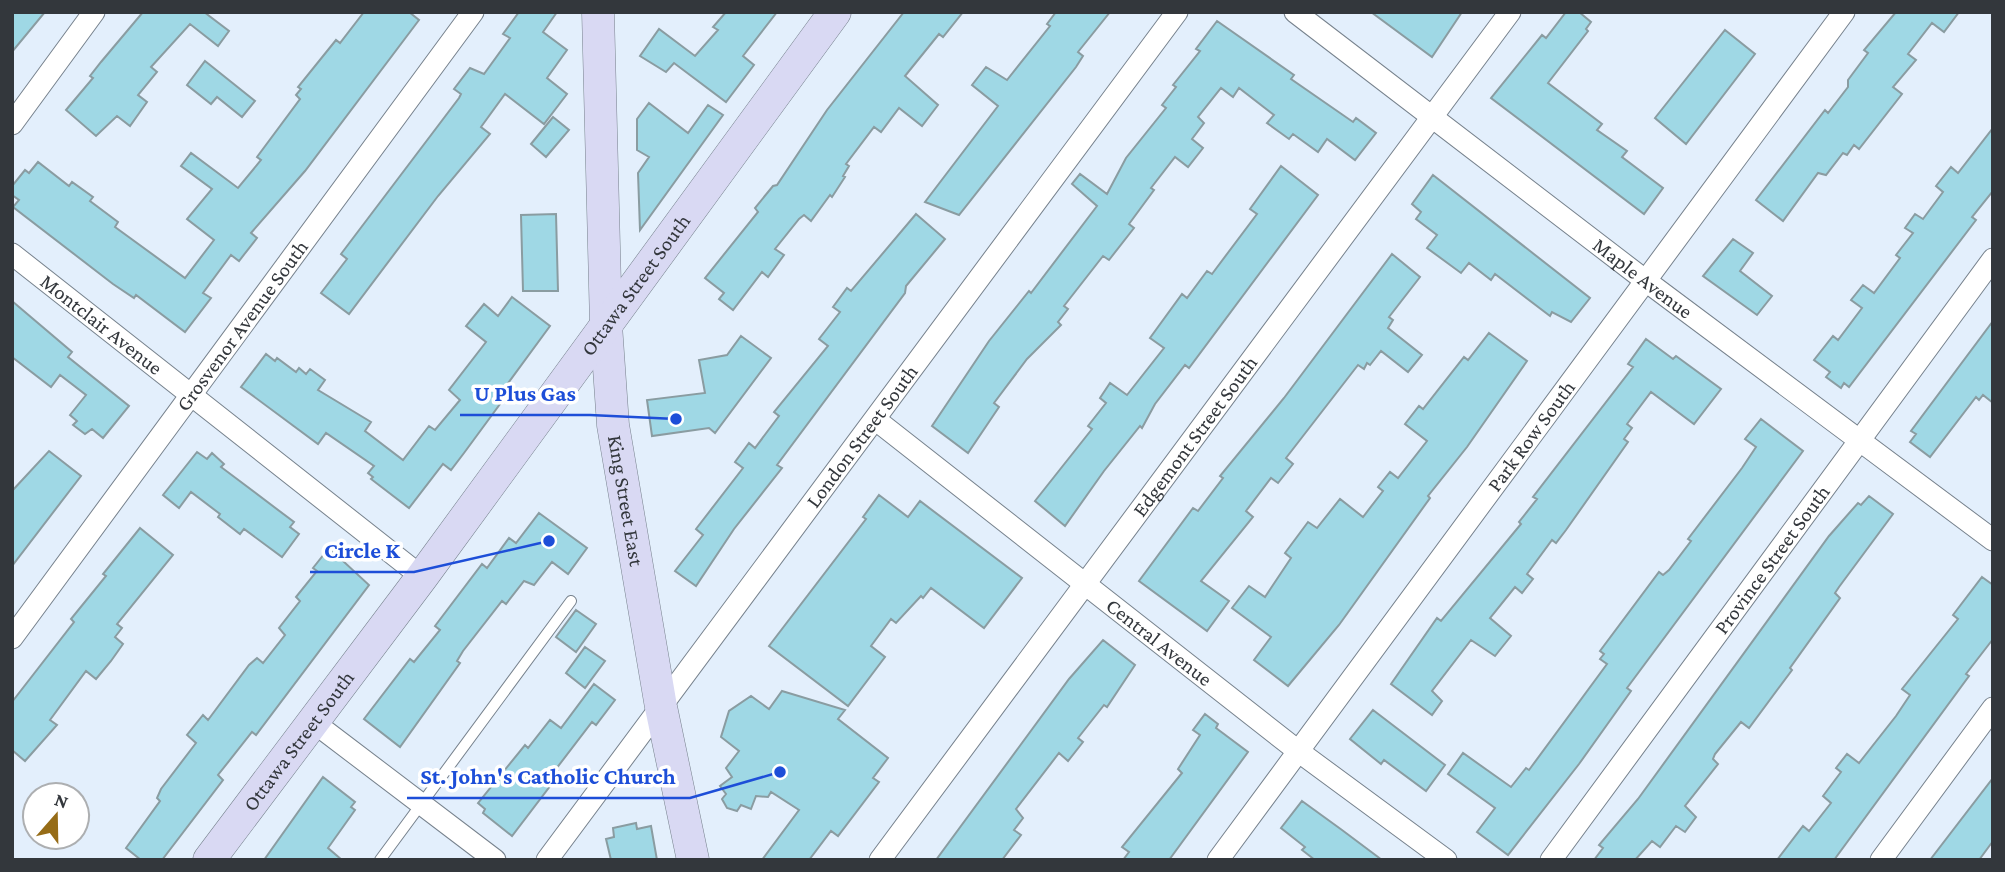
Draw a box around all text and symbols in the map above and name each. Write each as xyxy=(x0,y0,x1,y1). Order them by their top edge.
street label: Ottawa Street South xyxy=(576,210,695,360)
street label: Maple Avenue xyxy=(1588,233,1697,324)
street label: Grosvenor Avenue South xyxy=(171,235,313,416)
street label: Montclair Avenue xyxy=(36,269,167,380)
street label: Edgemont Street South xyxy=(1127,351,1262,521)
street label: London Street South xyxy=(801,360,923,512)
callout: U Plus Gas xyxy=(460,371,590,415)
street label: Park Row South xyxy=(1482,376,1580,496)
text: U Plus Gas xyxy=(474,380,576,406)
street label: King Street East xyxy=(603,433,649,569)
street label: Province Street South xyxy=(1709,480,1835,639)
callout: Circle K xyxy=(310,528,414,572)
text: Circle K xyxy=(324,537,400,563)
street label: Central Avenue xyxy=(1102,593,1217,691)
street label: Ottawa Street South xyxy=(238,666,359,816)
callout: St. John's Catholic Church xyxy=(407,754,690,798)
text: St. John's Catholic Church xyxy=(420,763,676,789)
north arrow xyxy=(21,781,91,851)
text: N xyxy=(52,788,71,813)

